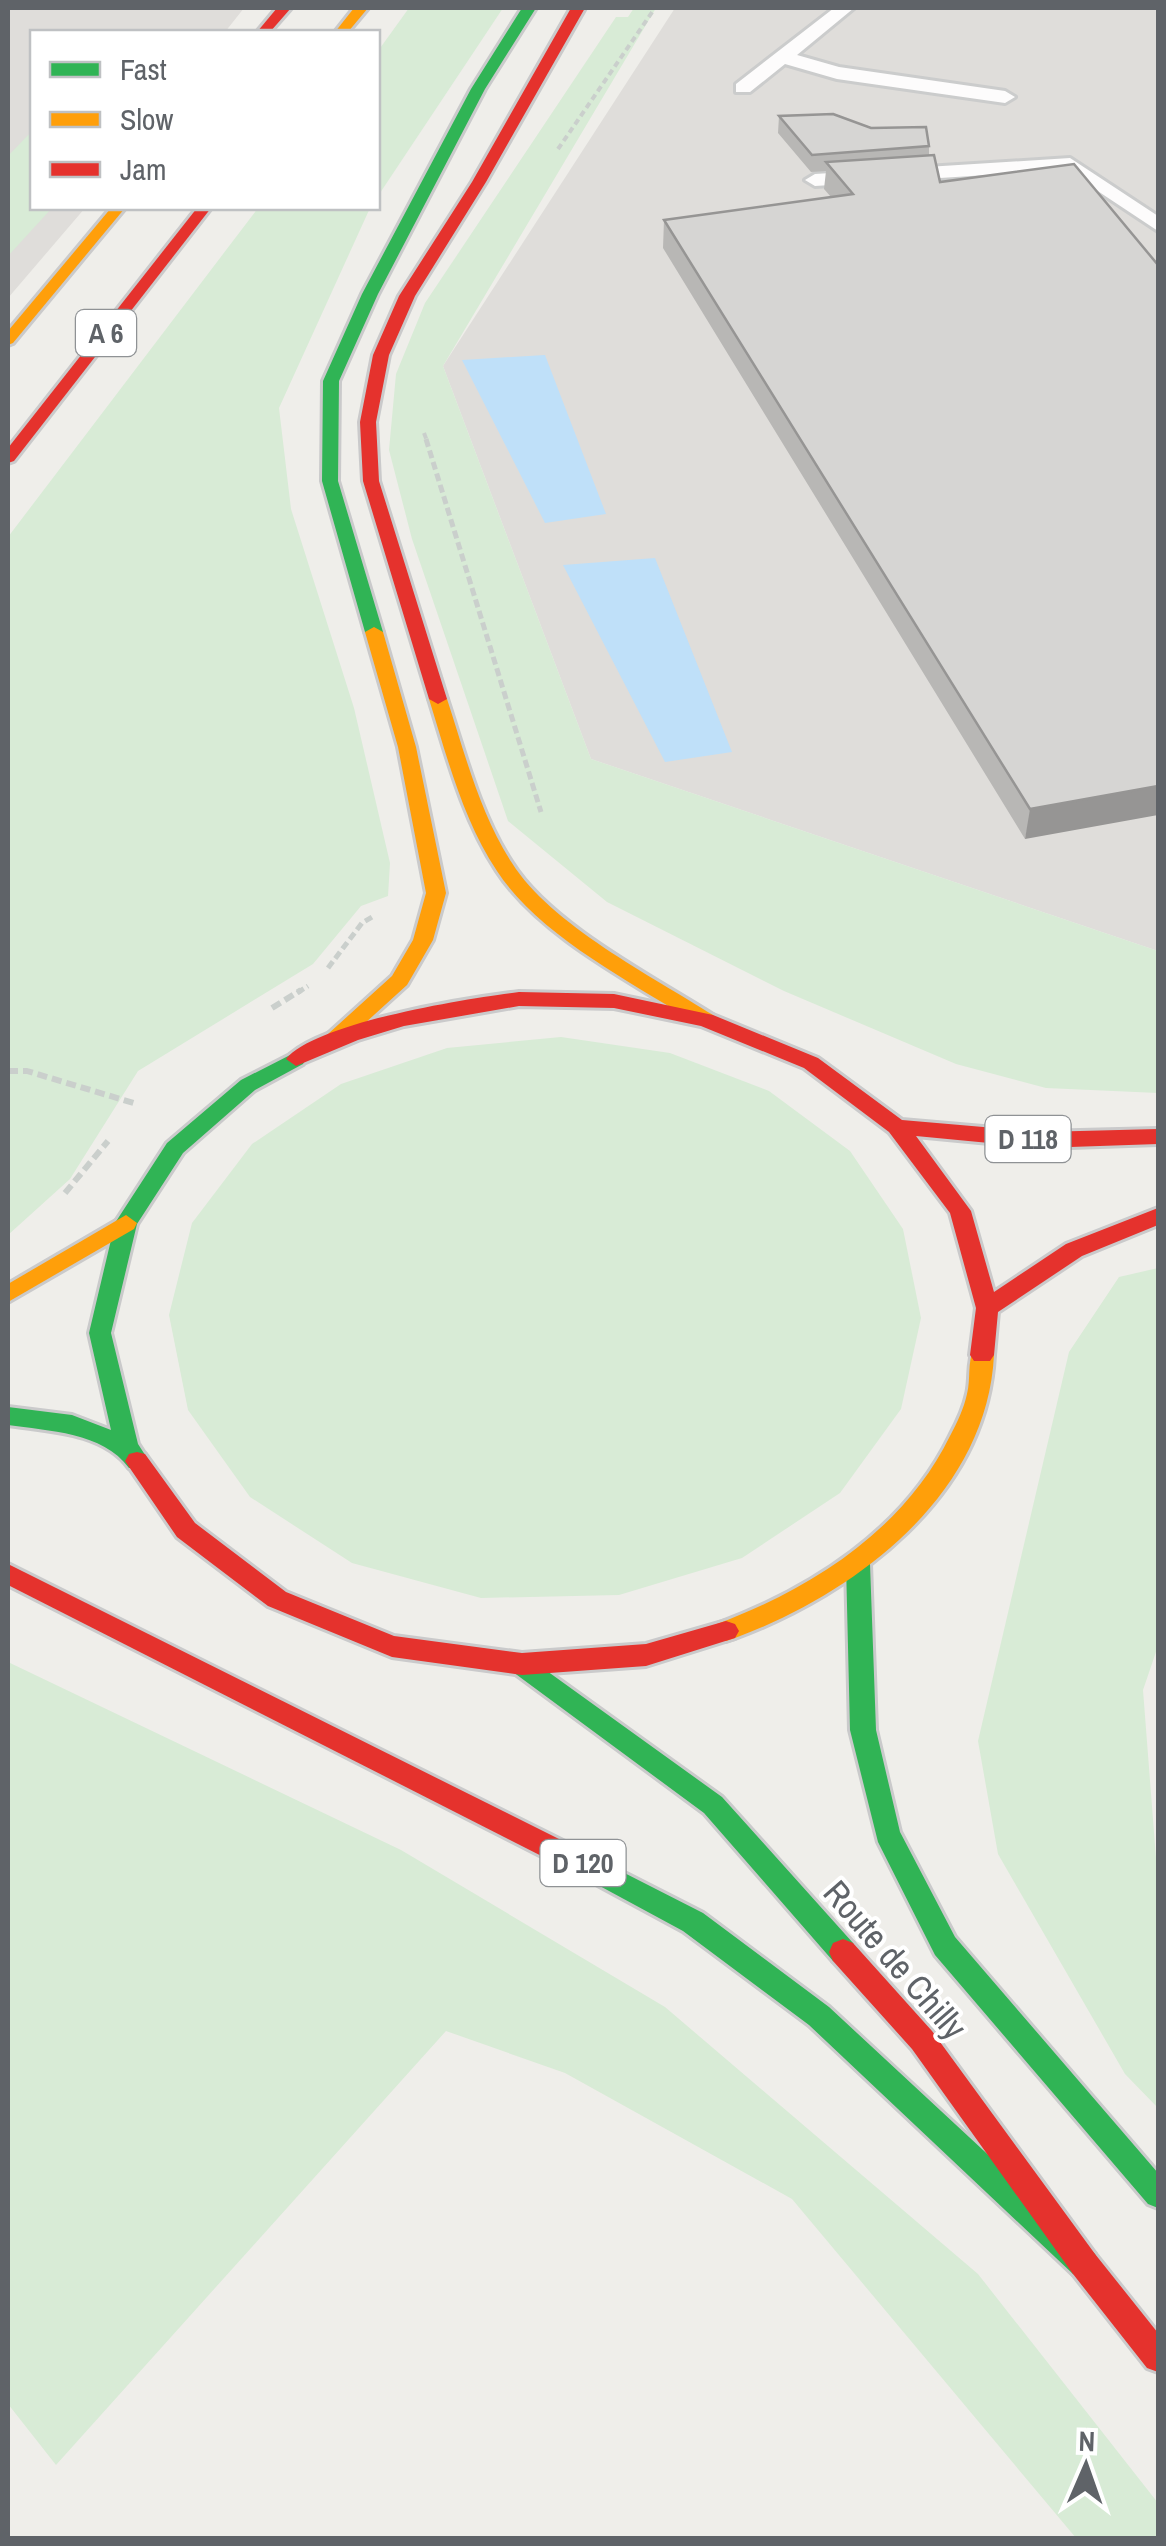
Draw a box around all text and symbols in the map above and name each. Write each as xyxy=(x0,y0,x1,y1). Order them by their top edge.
legend xyxy=(30,30,380,210)
text: Fast xyxy=(120,49,167,89)
text: Slow xyxy=(120,99,174,139)
text: Jam xyxy=(120,149,166,189)
road number: A 6 xyxy=(76,310,136,356)
road number: D 118 xyxy=(986,1116,1070,1162)
road number: D 120 xyxy=(540,1840,626,1886)
street label: Route de Chilly xyxy=(813,1870,978,2050)
north arrow xyxy=(1036,2416,1136,2516)
text: N xyxy=(1078,2422,1096,2460)

